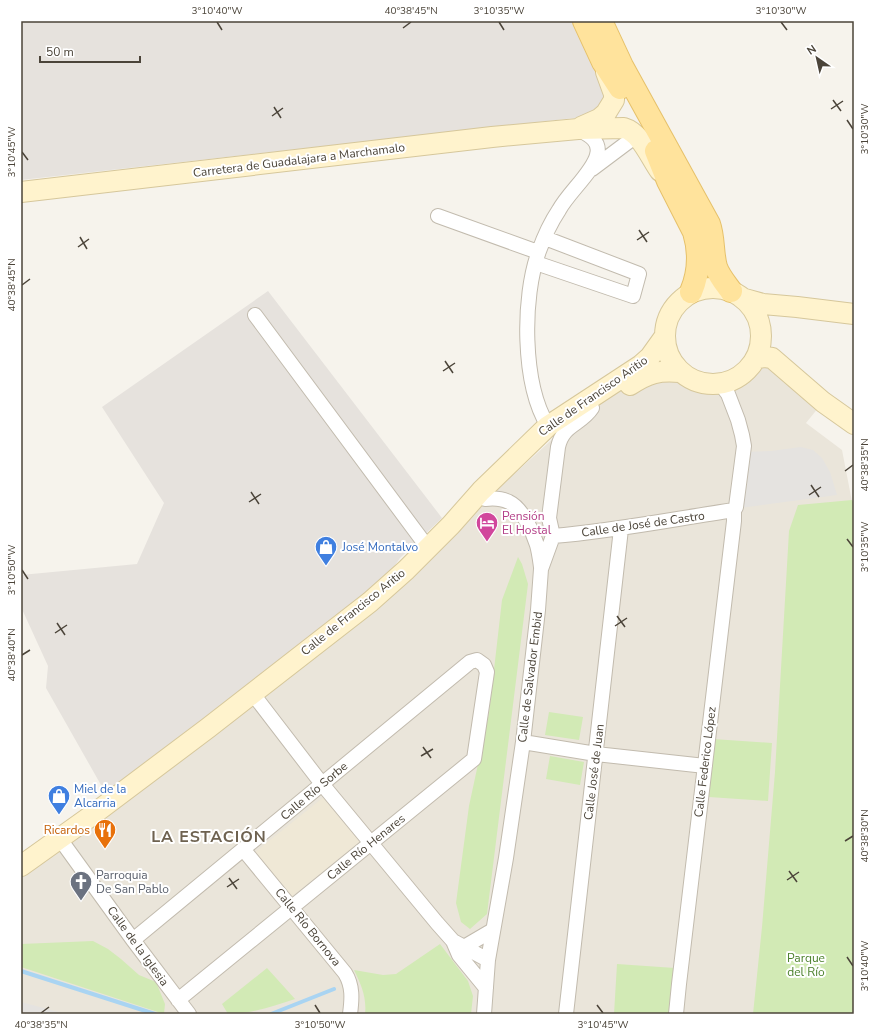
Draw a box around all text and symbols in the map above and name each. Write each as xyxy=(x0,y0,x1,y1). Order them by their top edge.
text: 3°10'40"W xyxy=(192,4,242,18)
text: 40°38'45"N xyxy=(384,4,438,18)
text: 3°10'35"W xyxy=(474,4,524,18)
text: 3°10'30"W xyxy=(756,4,806,18)
scale bar xyxy=(40,38,140,64)
north arrow xyxy=(797,38,837,78)
text: N xyxy=(804,42,819,59)
text: 50 m xyxy=(46,44,74,60)
text: 3°10'30"W xyxy=(858,104,872,154)
text: 3°10'45"W xyxy=(5,127,19,177)
street label: Carretera de Guadalajara a Marchamalo xyxy=(192,139,406,181)
text: 40°38'45"N xyxy=(5,258,19,312)
street label: Calle de Francisco Aritio xyxy=(535,352,651,440)
text: 40°38'35"N xyxy=(858,438,872,492)
street label: Calle de José de Castro xyxy=(580,507,706,541)
place label: Pensión El Hostal xyxy=(502,508,552,538)
hotel icon: Pensión El Hostal xyxy=(474,510,500,543)
text: 3°10'35"W xyxy=(858,522,872,572)
shop icon: José Montalvo xyxy=(313,534,339,567)
place label: José Montalvo xyxy=(341,539,419,555)
text: 3°10'50"W xyxy=(5,545,19,595)
street label: Calle de Francisco Aritio xyxy=(297,565,409,659)
street label: Calle de Salvador Embid xyxy=(514,611,546,743)
text: 40°38'40"N xyxy=(5,628,19,682)
street label: Calle Federico López xyxy=(690,705,720,818)
street label: Calle José de Juan xyxy=(580,723,608,821)
street label: Calle Río Sorbe xyxy=(277,758,351,824)
place label: Miel de la Alcarria xyxy=(74,781,126,811)
shop icon: Miel de la Alcarria xyxy=(46,783,72,816)
text: 40°38'30"N xyxy=(858,809,872,863)
street label: Calle Río Henares xyxy=(324,810,409,884)
restaurant icon: Ricardos xyxy=(92,817,118,850)
place label: Ricardos xyxy=(44,822,90,838)
district label: LA ESTACIÓN xyxy=(151,826,267,848)
place label: Parroquia De San Pablo xyxy=(96,867,169,897)
church icon: Parroquia De San Pablo xyxy=(68,869,94,902)
street label: Calle Río Bornova xyxy=(272,885,344,969)
street label: Calle de la Iglesia xyxy=(104,903,172,989)
text: 3°10'40"W xyxy=(858,941,872,991)
park label: Parque del Río xyxy=(787,950,825,980)
text: 40°38'35"N xyxy=(14,1018,68,1032)
text: 3°10'50"W xyxy=(295,1018,345,1032)
text: 3°10'45"W xyxy=(578,1018,628,1032)

